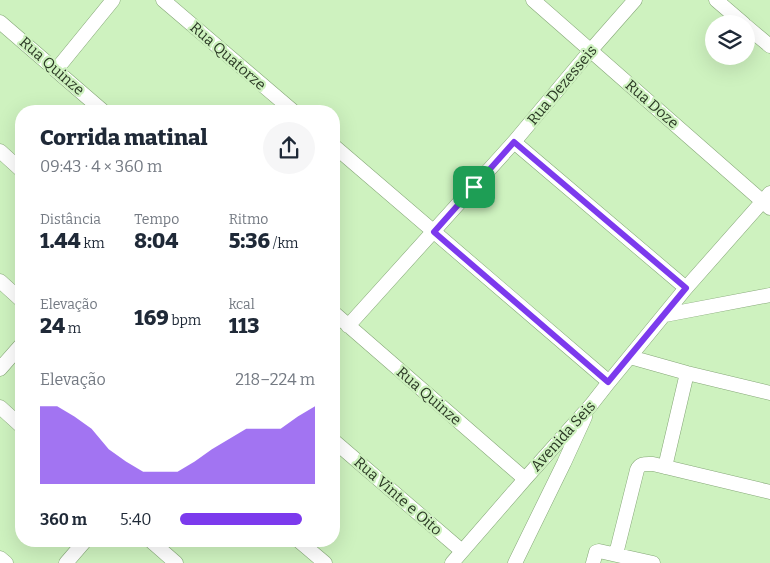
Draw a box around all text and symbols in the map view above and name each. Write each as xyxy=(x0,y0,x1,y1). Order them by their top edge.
map controls xyxy=(705,15,755,65)
button: layers xyxy=(705,15,755,65)
street label: Rua Quatorze xyxy=(186,18,270,94)
street label: Rua Quinze xyxy=(16,33,88,99)
street label: Rua Dezesseis xyxy=(523,41,601,129)
street label: Rua Doze xyxy=(622,76,682,132)
button: share xyxy=(263,122,315,174)
text: Corrida matinal xyxy=(40,124,208,151)
text: 09:43 · 4 × 360 m xyxy=(40,157,162,176)
pin xyxy=(453,166,495,208)
icon: arrive xyxy=(460,173,488,201)
text: Distância xyxy=(40,211,101,228)
text: Tempo xyxy=(134,211,179,228)
text: Ritmo xyxy=(229,211,268,228)
text: 1.44 xyxy=(40,228,81,254)
text: 8:04 xyxy=(134,228,178,254)
text: 5:36 xyxy=(229,228,270,254)
text: km xyxy=(81,235,105,252)
text: /km xyxy=(270,235,298,252)
text: Elevação xyxy=(40,296,98,313)
text: kcal xyxy=(229,296,255,313)
text: 169 xyxy=(134,305,169,331)
text: bpm xyxy=(169,312,201,329)
text: 24 xyxy=(40,313,65,339)
text: 113 xyxy=(229,313,259,339)
text: m xyxy=(65,320,81,337)
street label: Rua Quinze xyxy=(393,363,465,429)
text: Elevação xyxy=(40,370,106,389)
text: 218–224 m xyxy=(235,370,315,389)
street label: Avenida Seis xyxy=(527,397,599,475)
street label: Rua Vinte e Oito xyxy=(350,453,446,539)
text: 360 m xyxy=(40,510,87,529)
text: 5:40 xyxy=(120,510,152,529)

